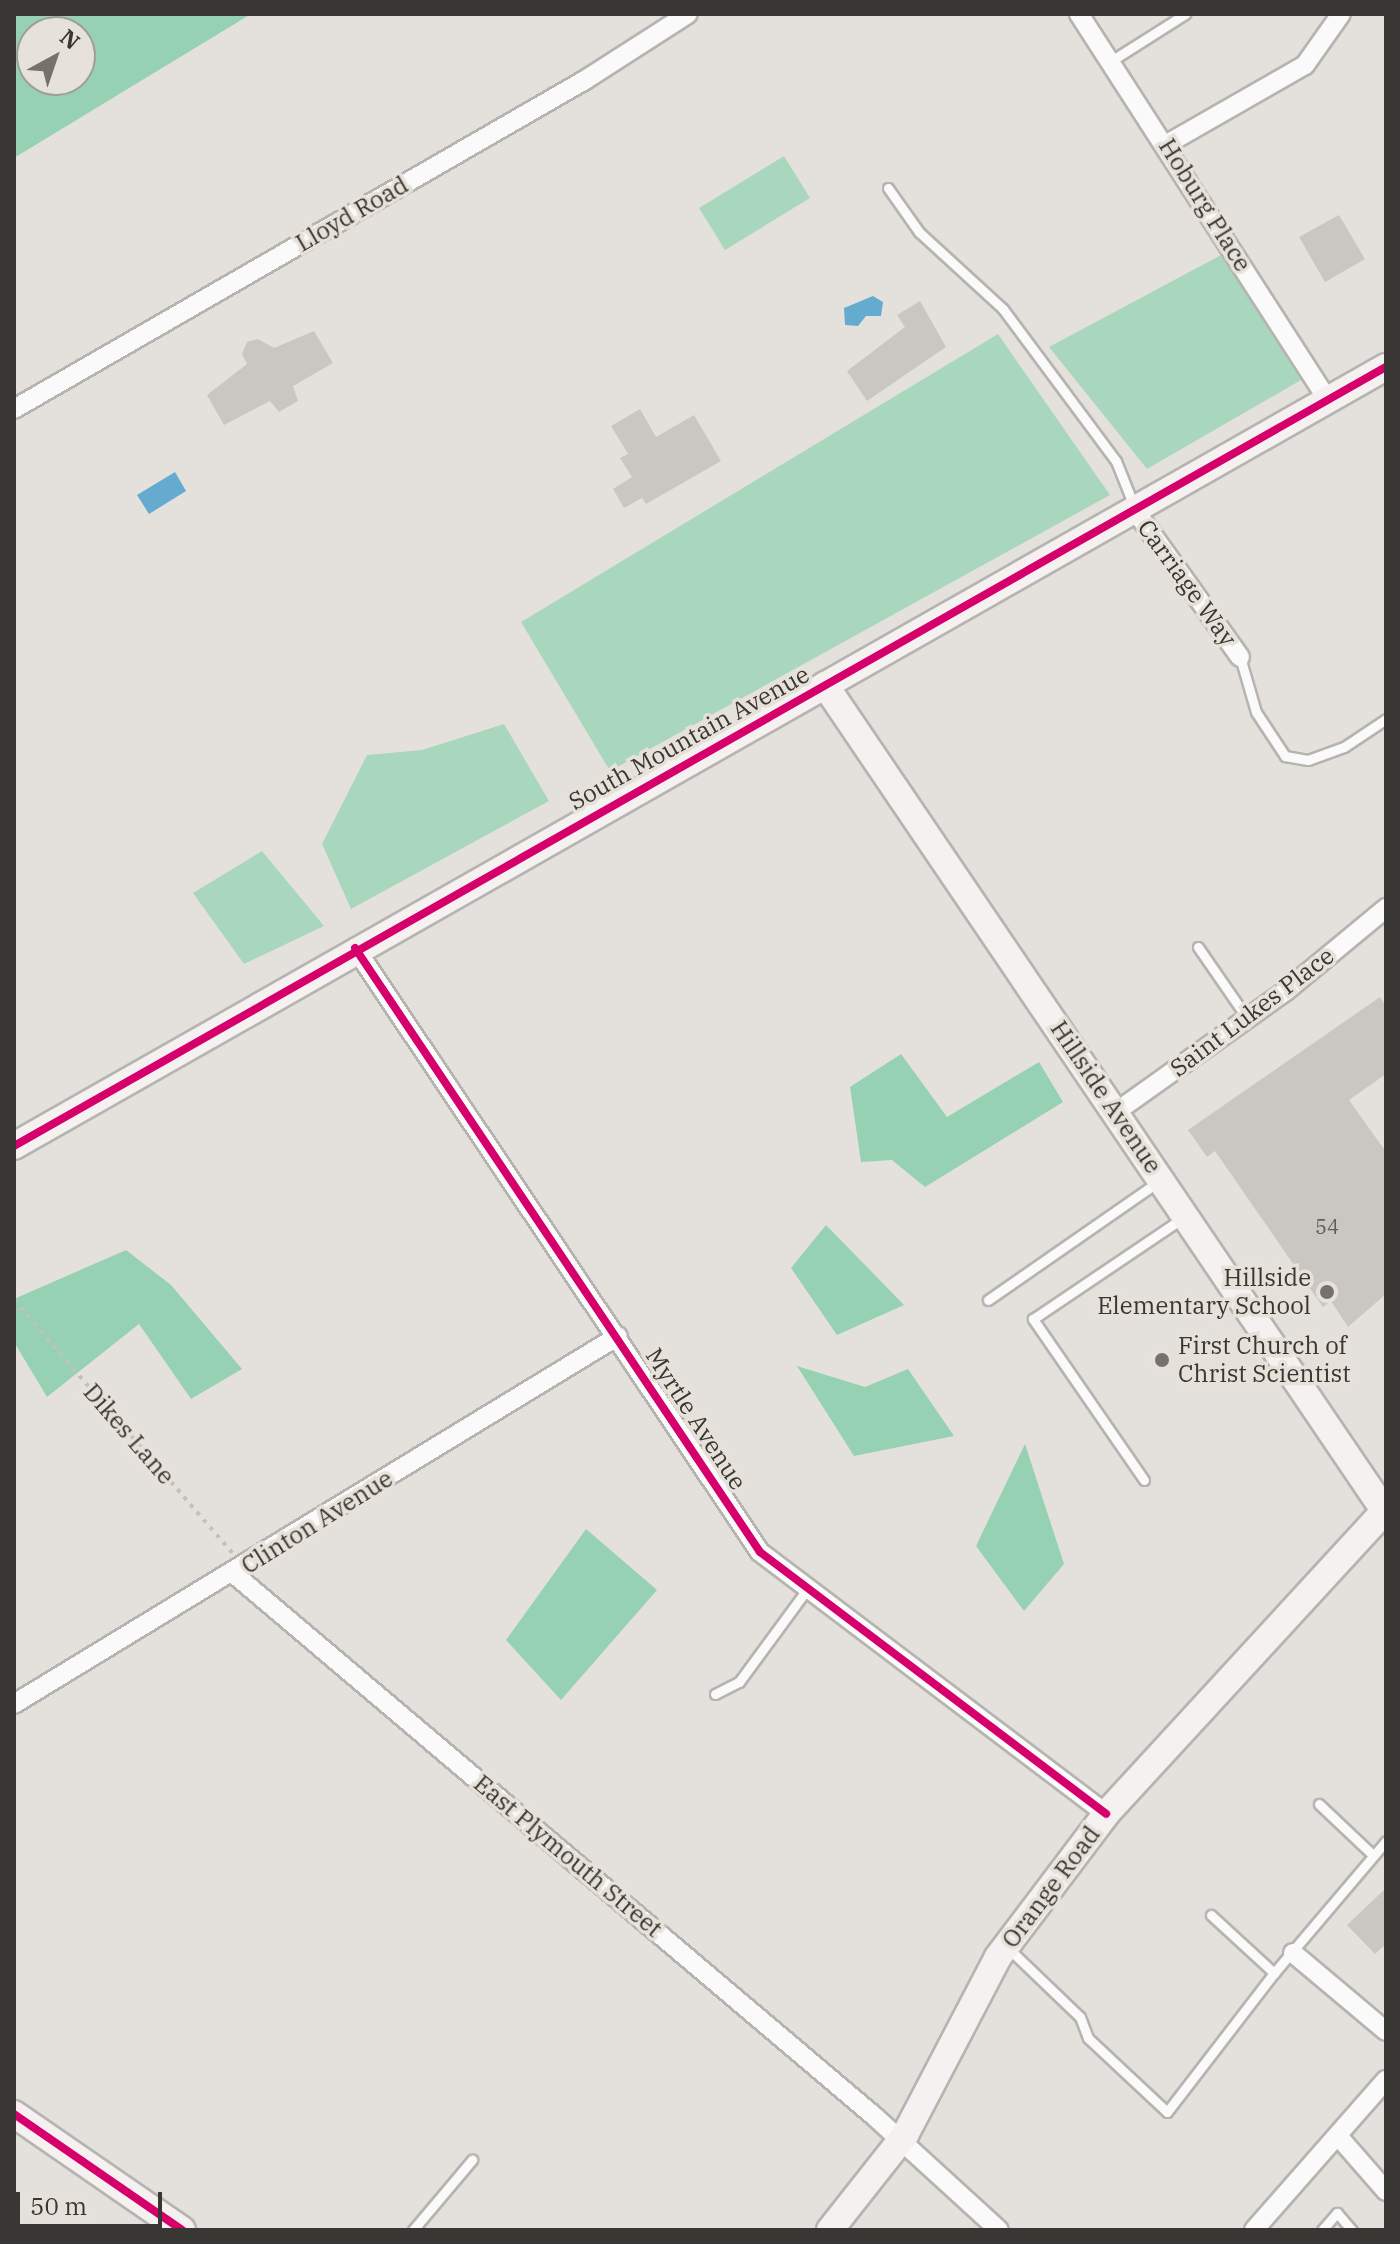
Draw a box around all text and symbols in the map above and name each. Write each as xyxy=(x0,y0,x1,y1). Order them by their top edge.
north arrow xyxy=(16,16,96,96)
text: N xyxy=(54,22,86,55)
street label: Hoburg Place xyxy=(1153,133,1257,277)
street label: Lloyd Road xyxy=(291,170,413,258)
street label: Carriage Way xyxy=(1132,514,1242,652)
street label: South Mountain Avenue xyxy=(564,660,814,816)
street label: Saint Lukes Place xyxy=(1165,941,1339,1083)
street label: Hillside Avenue xyxy=(1044,1015,1168,1179)
house number: 54 xyxy=(1315,1214,1339,1238)
place label: Hillside Elementary School xyxy=(1097,1264,1311,1320)
marker: Hillside Elementary School xyxy=(1318,1283,1336,1301)
place label: First Church of Christ Scientist xyxy=(1178,1332,1351,1388)
street label: Myrtle Avenue xyxy=(640,1343,752,1495)
marker: First Church of Christ Scientist xyxy=(1153,1351,1171,1369)
street label: Dikes Lane xyxy=(78,1378,180,1490)
street label: Clinton Avenue xyxy=(236,1464,398,1580)
street label: East Plymouth Street xyxy=(468,1769,668,1943)
street label: Orange Road xyxy=(996,1820,1106,1954)
scale bar xyxy=(20,2176,166,2226)
text: 50 m xyxy=(30,2190,87,2222)

